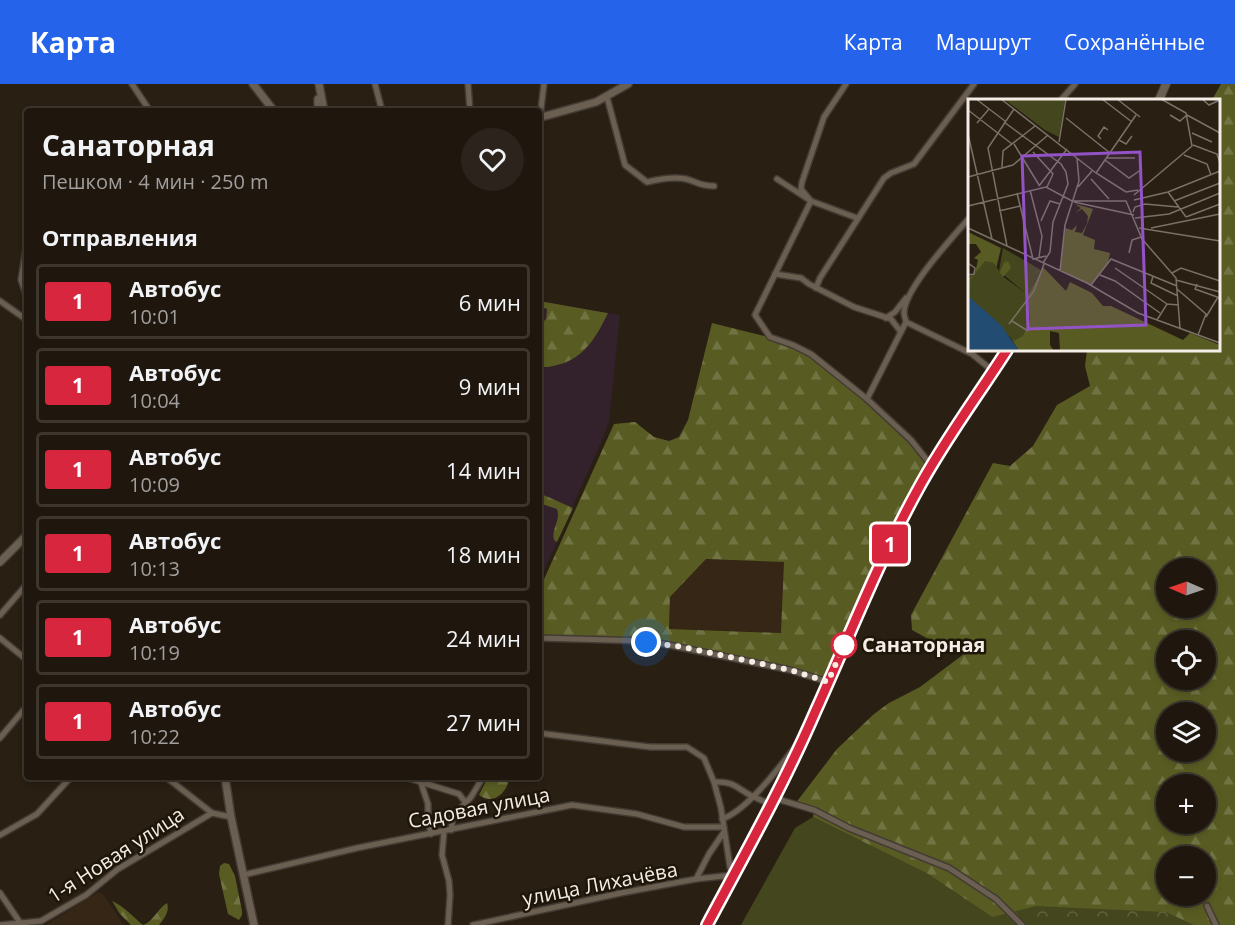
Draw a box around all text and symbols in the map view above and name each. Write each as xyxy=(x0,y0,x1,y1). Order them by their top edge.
text: Карта xyxy=(30,23,116,61)
text: Карта xyxy=(844,28,903,56)
text: Маршрут xyxy=(936,28,1031,56)
text: Сохранённые xyxy=(1064,28,1205,56)
inset map xyxy=(968,99,1220,351)
text: Санаторная xyxy=(42,126,215,164)
button: heart xyxy=(461,128,524,191)
text: Пешком · 4 мин · 250 m xyxy=(42,168,269,195)
text: Отправления xyxy=(42,222,198,252)
text: Автобус xyxy=(129,273,221,303)
text: 1 xyxy=(72,287,84,315)
text: 6 мин xyxy=(459,287,521,317)
text: 10:01 xyxy=(129,303,180,330)
text: Автобус xyxy=(129,357,221,387)
text: 1 xyxy=(72,371,84,399)
text: 9 мин xyxy=(459,371,521,401)
text: 10:04 xyxy=(129,387,180,414)
text: Автобус xyxy=(129,441,221,471)
text: 1 xyxy=(72,455,84,483)
text: 14 мин xyxy=(446,455,521,485)
text: 10:09 xyxy=(129,471,180,498)
line badge: 1 xyxy=(870,524,910,564)
text: Автобус xyxy=(129,525,221,555)
text: 1 xyxy=(884,530,896,558)
text: 1 xyxy=(72,539,84,567)
text: 18 мин xyxy=(446,539,521,569)
text: 10:13 xyxy=(129,555,180,582)
north arrow xyxy=(1156,558,1216,618)
map controls xyxy=(1156,558,1216,906)
text: Автобус xyxy=(129,609,221,639)
text: 1 xyxy=(72,623,84,651)
text: 24 мин xyxy=(446,623,521,653)
your location xyxy=(631,627,661,657)
button: locate xyxy=(1156,630,1216,690)
place label: Санаторная xyxy=(862,631,985,658)
marker: Санаторная xyxy=(831,632,857,658)
text: 10:19 xyxy=(129,639,180,666)
text: Автобус xyxy=(129,693,221,723)
button: layers xyxy=(1156,702,1216,762)
text: 1 xyxy=(72,707,84,735)
text: 27 мин xyxy=(446,707,521,737)
text: 10:22 xyxy=(129,723,180,750)
button: + xyxy=(1156,774,1216,834)
street label: Садовая улица xyxy=(406,781,552,834)
street label: 1-я Новая улица xyxy=(42,800,189,909)
button: − xyxy=(1156,846,1216,906)
street label: улица Лихачёва xyxy=(520,855,680,912)

